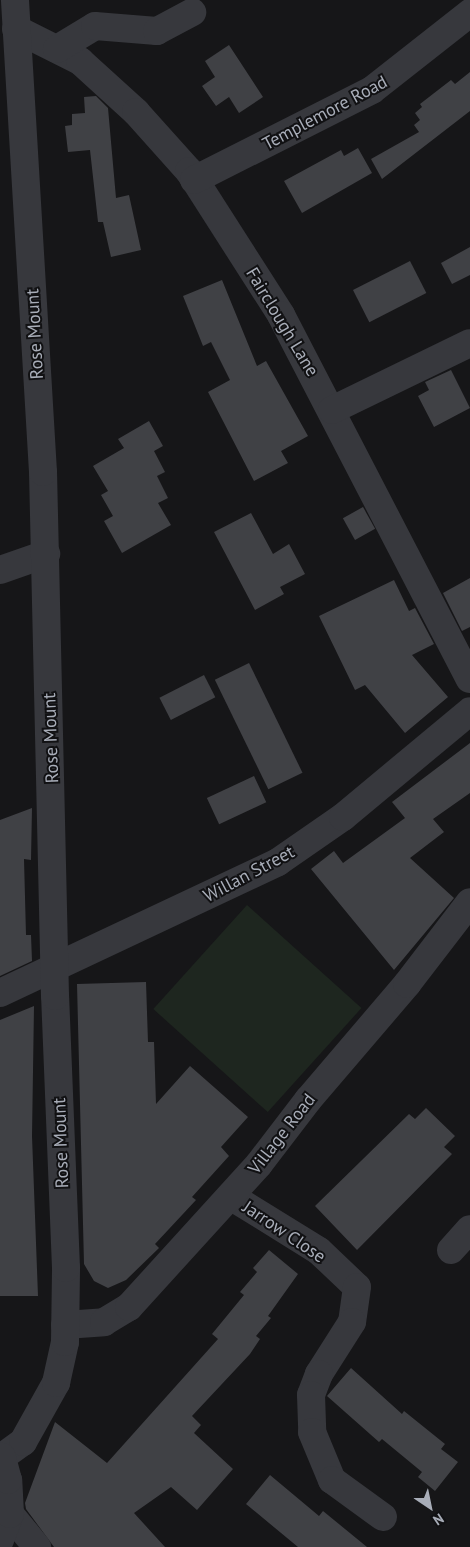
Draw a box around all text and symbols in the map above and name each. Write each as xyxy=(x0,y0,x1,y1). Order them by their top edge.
street label: Templemore Road xyxy=(259,71,391,155)
street label: Fairclough Lane xyxy=(241,264,323,380)
street label: Rose Mount xyxy=(22,288,48,380)
street label: Rose Mount xyxy=(39,692,63,784)
street label: Willan Street xyxy=(200,841,298,907)
street label: Village Road xyxy=(244,1089,320,1179)
street label: Rose Mount xyxy=(49,1097,73,1189)
street label: Jarrow Close xyxy=(238,1196,330,1268)
north arrow xyxy=(405,1482,455,1532)
text: N xyxy=(430,1509,447,1529)

